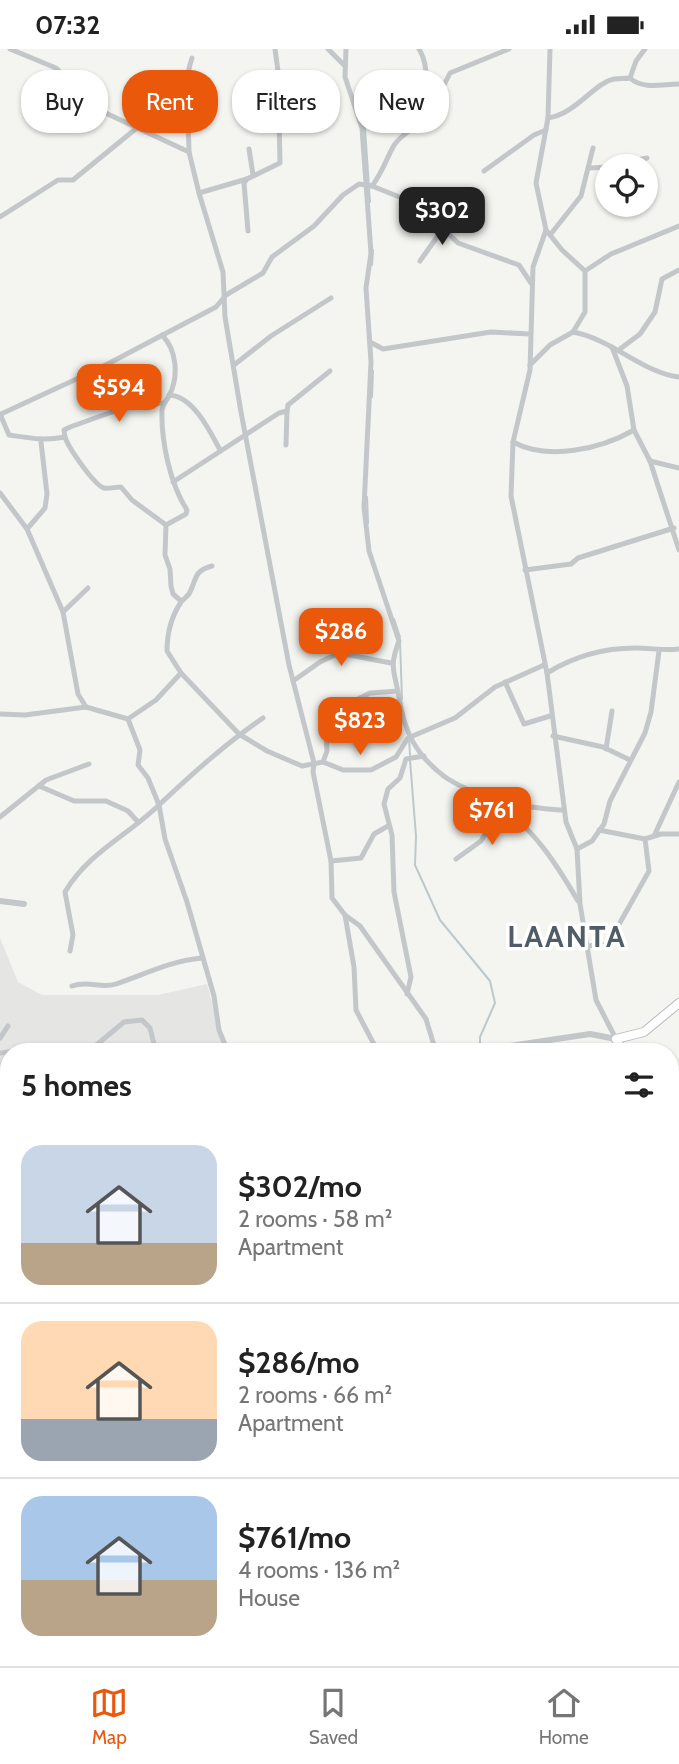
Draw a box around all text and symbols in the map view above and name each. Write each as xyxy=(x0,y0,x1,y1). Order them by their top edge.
text: 07:32 xyxy=(35,9,100,41)
chip: Buy xyxy=(21,70,108,133)
chip: Rent xyxy=(122,70,218,133)
chip: Filters xyxy=(232,70,340,133)
chip: New xyxy=(354,70,449,133)
map controls xyxy=(595,154,658,217)
button: locate xyxy=(595,154,658,217)
pin: $302 xyxy=(401,187,483,247)
text: $302 xyxy=(415,196,469,224)
pin: $594 xyxy=(78,365,160,424)
text: $594 xyxy=(93,373,145,401)
pin: $286 xyxy=(300,609,382,668)
text: $286 xyxy=(315,617,367,645)
pin: $823 xyxy=(319,697,401,757)
text: $823 xyxy=(334,706,386,734)
pin: $761 xyxy=(451,787,533,847)
text: $761 xyxy=(469,796,515,824)
district label: LAANTA xyxy=(507,918,627,955)
icon: filters xyxy=(620,1066,658,1104)
text: 5 homes xyxy=(21,1067,132,1104)
text: $302/mo xyxy=(238,1168,362,1205)
icon: home xyxy=(77,1173,161,1257)
text: 2 rooms · 58 m² xyxy=(238,1205,392,1233)
text: Apartment xyxy=(238,1233,343,1261)
text: $286/mo xyxy=(238,1344,359,1381)
icon: home xyxy=(77,1349,161,1433)
text: 2 rooms · 66 m² xyxy=(238,1381,392,1409)
text: Apartment xyxy=(238,1409,343,1437)
text: $761/mo xyxy=(238,1519,351,1556)
icon: home xyxy=(77,1524,161,1608)
text: 4 rooms · 136 m² xyxy=(238,1556,400,1584)
text: House xyxy=(238,1584,300,1612)
tab: Map xyxy=(90,1684,128,1749)
tab: Saved xyxy=(309,1684,358,1749)
tab: Home xyxy=(539,1684,589,1749)

